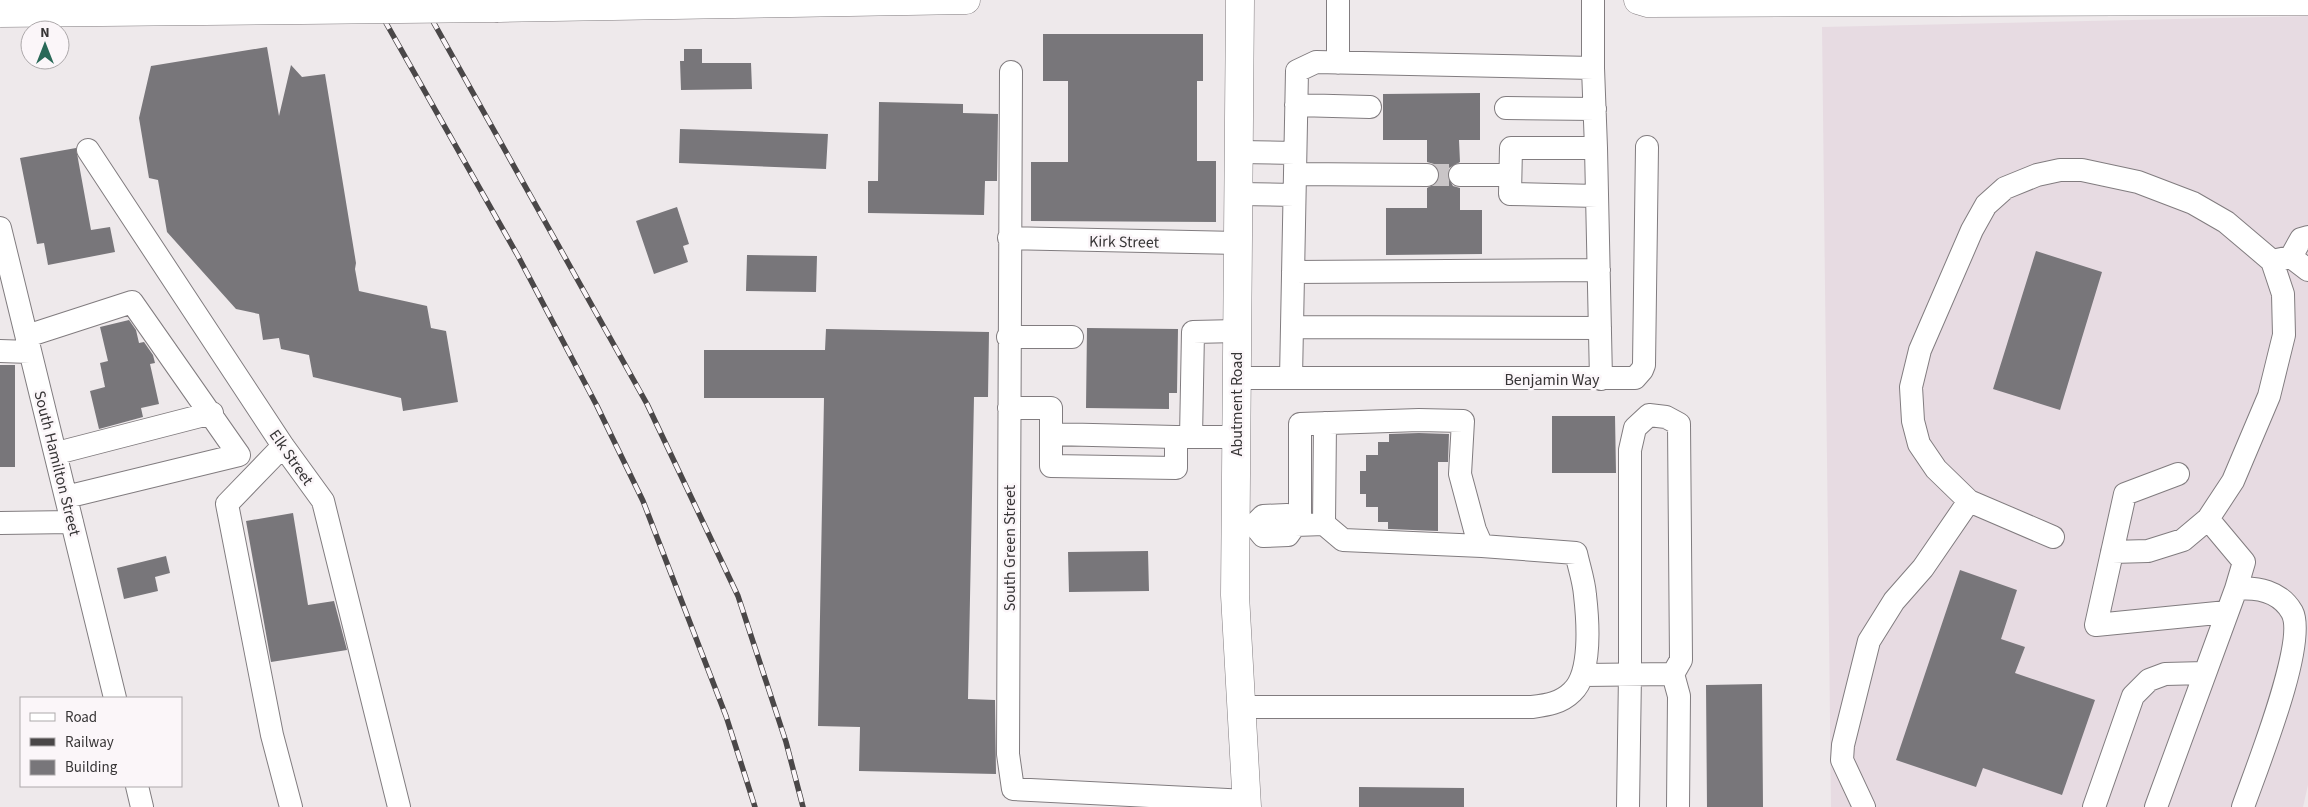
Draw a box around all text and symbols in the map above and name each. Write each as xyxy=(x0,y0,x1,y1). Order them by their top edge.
north arrow xyxy=(20,20,70,70)
text: N xyxy=(40,23,50,43)
street label: Kirk Street xyxy=(1089,230,1160,254)
street label: Abutment Road xyxy=(1226,352,1248,456)
street label: Benjamin Way xyxy=(1504,369,1600,391)
street label: South Hamilton Street xyxy=(28,388,86,539)
street label: Elk Street xyxy=(264,425,319,490)
street label: South Green Street xyxy=(999,484,1021,611)
legend xyxy=(20,697,182,787)
text: Road xyxy=(65,707,97,728)
text: Railway xyxy=(65,732,114,753)
text: Building xyxy=(65,757,118,778)

